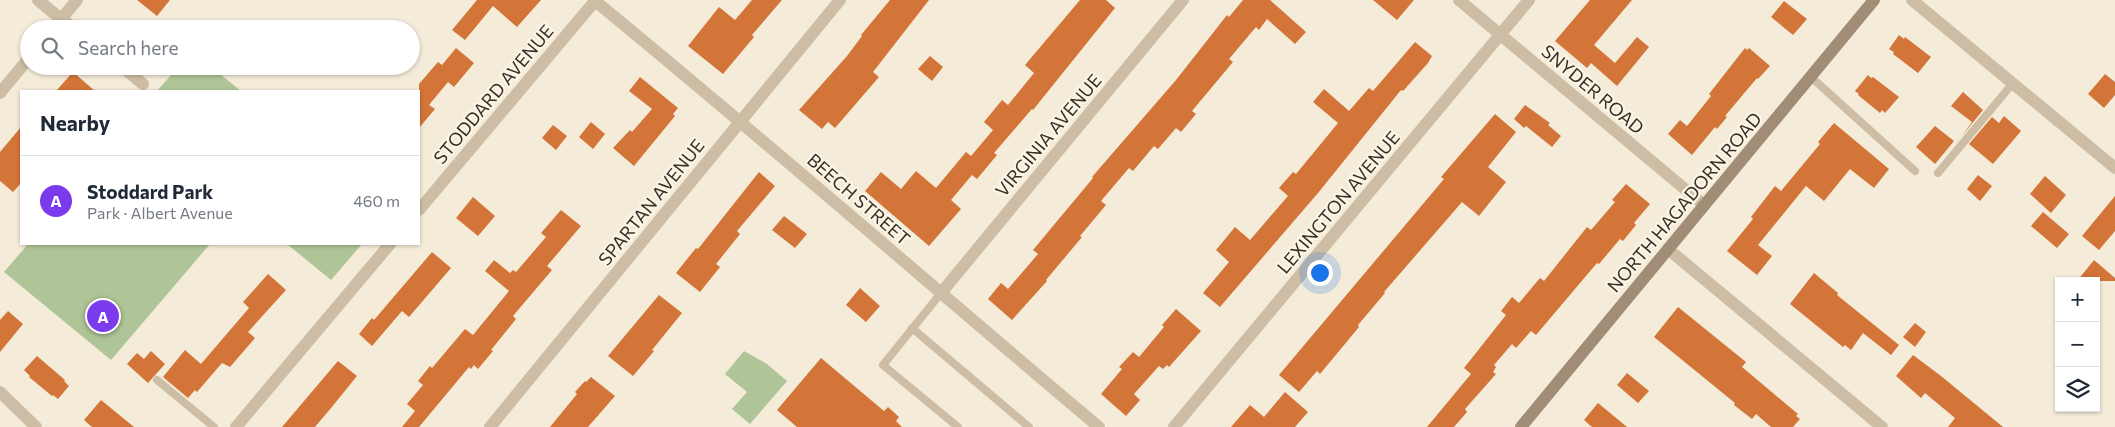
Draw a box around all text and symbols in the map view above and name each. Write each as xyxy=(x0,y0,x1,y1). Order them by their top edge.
search box xyxy=(20,20,420,75)
street label: STODDARD AVENUE xyxy=(428,20,558,168)
icon: search xyxy=(38,34,66,62)
text: Search here xyxy=(78,36,178,59)
street label: SNYDER ROAD xyxy=(1537,40,1649,138)
street label: VIRGINIA AVENUE xyxy=(990,69,1106,201)
street label: NORTH HAGADORN ROAD xyxy=(1602,108,1766,296)
text: Nearby xyxy=(40,110,110,135)
street label: LEXINGTON AVENUE xyxy=(1272,126,1404,278)
street label: SPARTAN AVENUE xyxy=(593,134,709,270)
street label: BEECH STREET xyxy=(803,148,915,250)
text: Stoddard Park xyxy=(87,180,213,203)
text: A xyxy=(50,191,62,210)
text: 460 m xyxy=(353,191,400,210)
text: Park · Albert Avenue xyxy=(87,203,233,222)
your location xyxy=(1307,260,1333,286)
map controls xyxy=(2055,277,2100,412)
button: + xyxy=(2055,277,2100,322)
pin: A xyxy=(87,297,119,335)
button: − xyxy=(2055,322,2100,367)
button: layers xyxy=(2055,367,2100,412)

